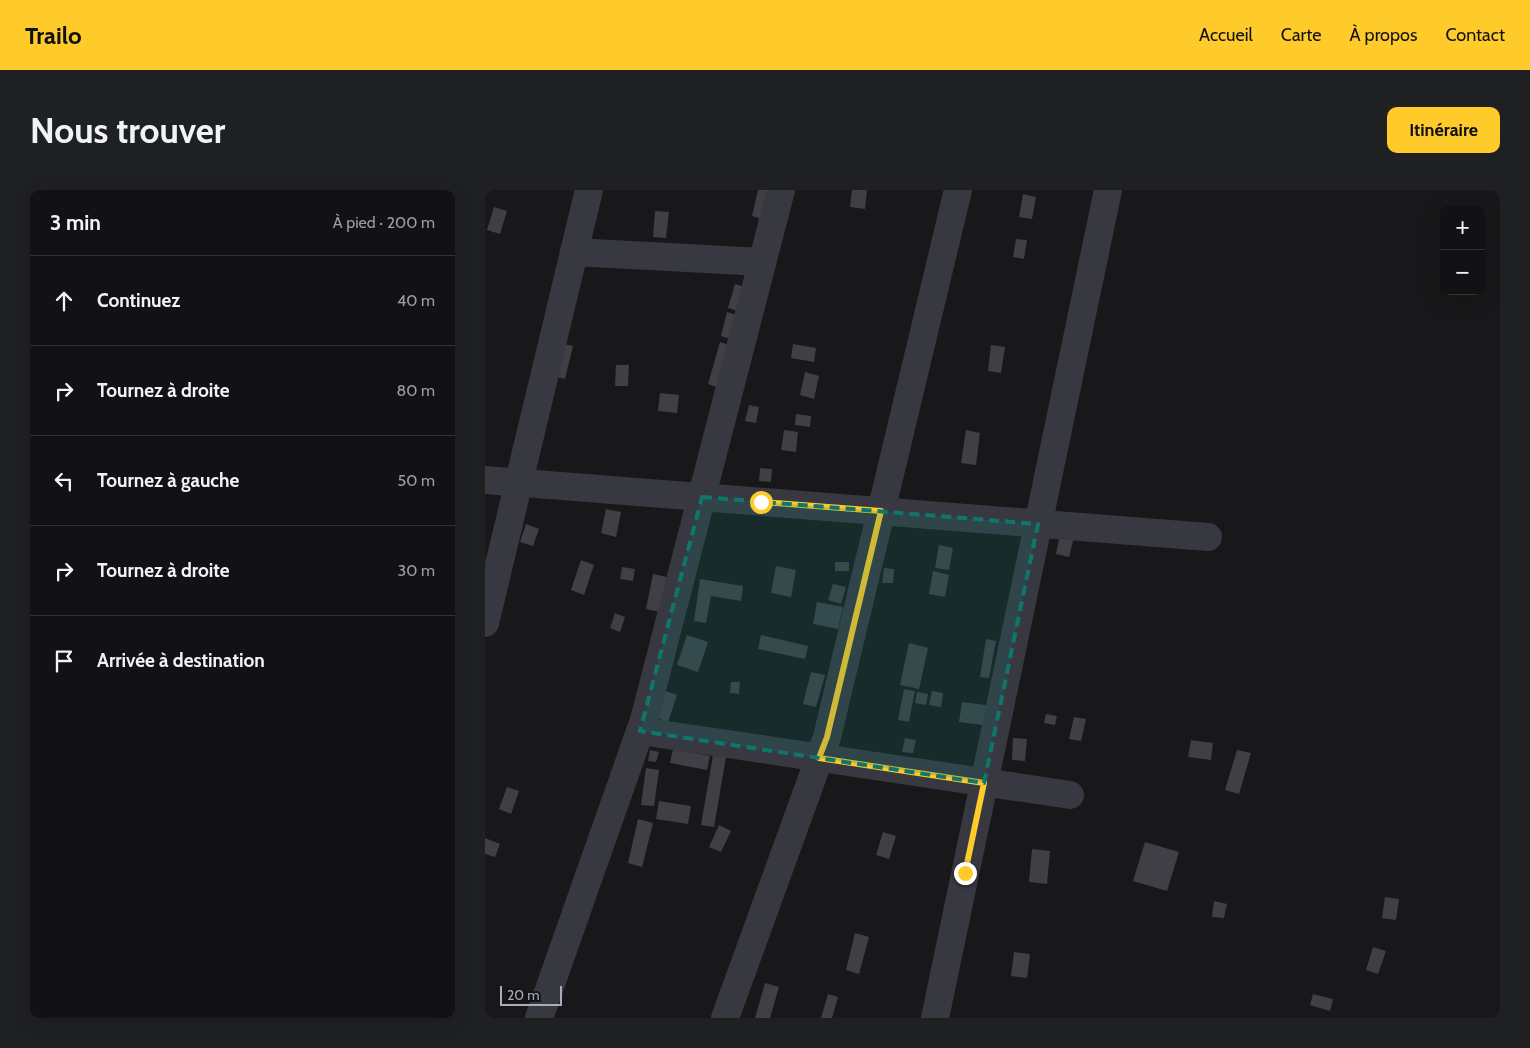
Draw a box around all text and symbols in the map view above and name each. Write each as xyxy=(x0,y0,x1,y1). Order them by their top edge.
text: Trailo xyxy=(25,21,82,50)
text: Accueil xyxy=(1199,24,1253,46)
text: Carte xyxy=(1281,24,1321,46)
text: À propos xyxy=(1349,24,1417,46)
text: Contact xyxy=(1445,24,1505,46)
button: Itinéraire xyxy=(1387,107,1500,153)
text: Nous trouver xyxy=(30,109,225,152)
map controls xyxy=(1440,205,1485,295)
button: + xyxy=(1440,205,1485,250)
text: 3 min xyxy=(50,210,101,235)
text: À pied · 200 m xyxy=(333,213,435,232)
button: − xyxy=(1440,250,1485,295)
icon: ahead xyxy=(50,287,78,315)
text: Continuez xyxy=(97,289,180,312)
text: 40 m xyxy=(397,291,435,310)
icon: right xyxy=(50,377,78,405)
text: Tournez à droite xyxy=(97,379,230,402)
text: 80 m xyxy=(397,381,435,400)
icon: left xyxy=(50,467,78,495)
text: Tournez à gauche xyxy=(97,469,239,492)
text: 50 m xyxy=(398,471,435,490)
route start xyxy=(750,491,773,514)
icon: right xyxy=(50,557,78,585)
text: Tournez à droite xyxy=(97,559,230,582)
text: 30 m xyxy=(398,561,435,580)
icon: arrive xyxy=(50,647,78,675)
text: Arrivée à destination xyxy=(97,649,265,672)
route end xyxy=(954,862,977,885)
scale bar xyxy=(500,983,563,1006)
text: 20 m xyxy=(507,986,540,1004)

